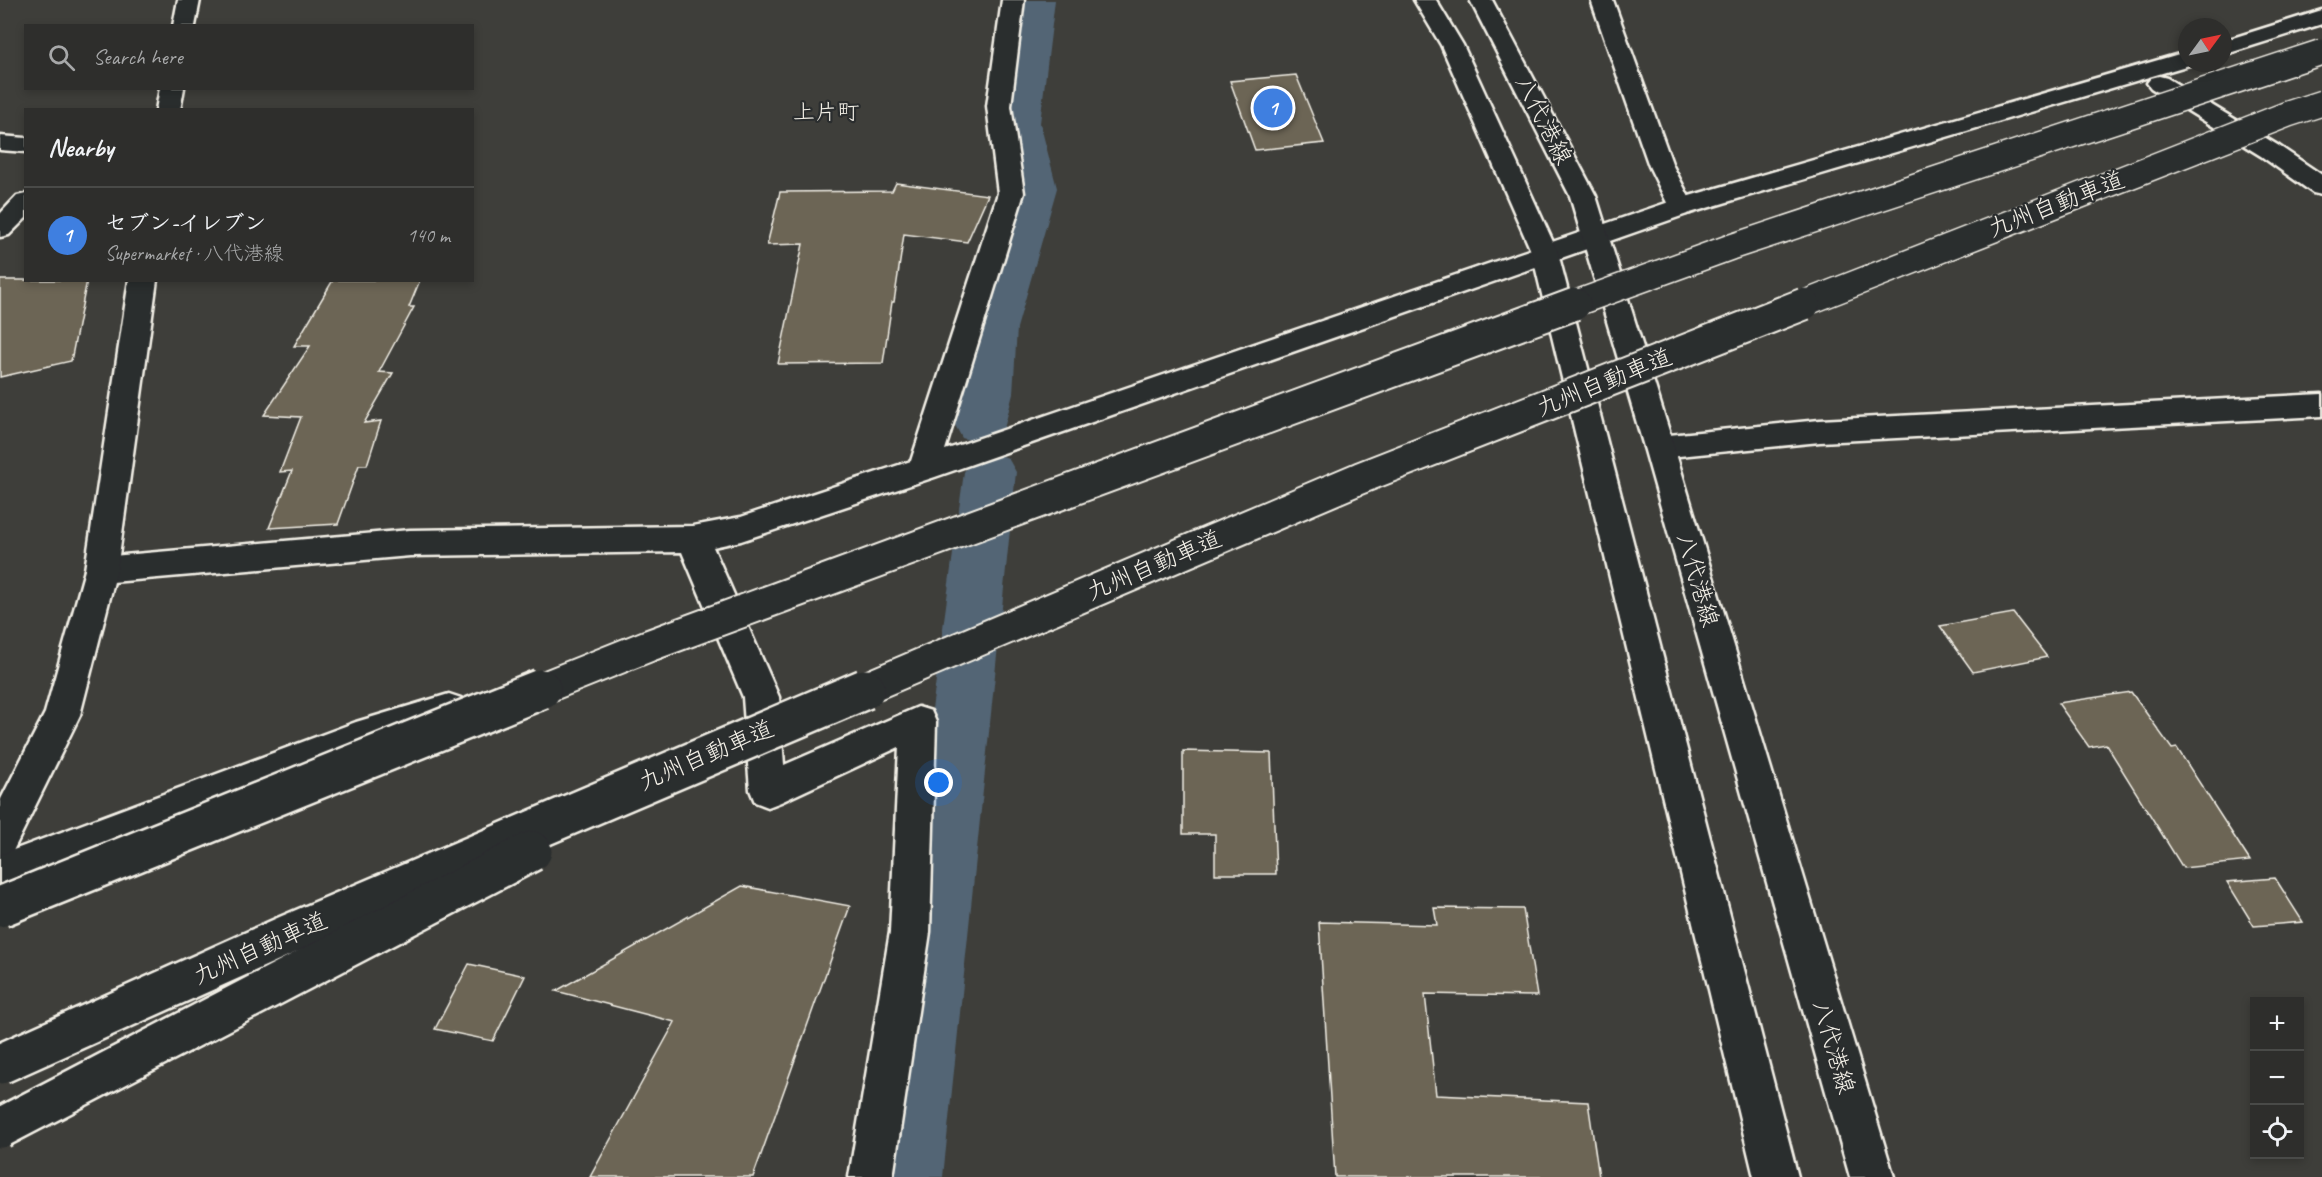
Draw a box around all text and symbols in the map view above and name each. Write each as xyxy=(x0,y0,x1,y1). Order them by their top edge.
north arrow xyxy=(2178,18,2232,72)
search box xyxy=(24,24,474,90)
icon: search xyxy=(45,41,78,74)
text: Search here xyxy=(93,43,183,71)
street label: 八代港線 xyxy=(1509,70,1579,170)
pin: 1 xyxy=(1254,86,1292,130)
district label: 上片町 xyxy=(793,98,859,126)
text: Nearby xyxy=(48,131,113,164)
street label: 九州自動車道 xyxy=(1983,164,2129,244)
text: セブン-イレブン xyxy=(105,209,266,237)
text: 1 xyxy=(63,223,72,248)
text: 140 m xyxy=(407,223,450,248)
text: Supermarket · 八代港線 xyxy=(105,241,283,266)
street label: 九州自動車道 xyxy=(1532,341,1676,423)
street label: 九州自動車道 xyxy=(1082,523,1226,607)
street label: 八代港線 xyxy=(1670,530,1726,630)
street label: 九州自動車道 xyxy=(634,713,778,797)
your location xyxy=(924,768,953,797)
street label: 九州自動車道 xyxy=(188,905,332,991)
street label: 八代港線 xyxy=(1806,997,1862,1097)
map controls xyxy=(2250,997,2304,1159)
button: + xyxy=(2250,997,2304,1051)
button: − xyxy=(2250,1051,2304,1105)
button: locate xyxy=(2250,1105,2304,1159)

